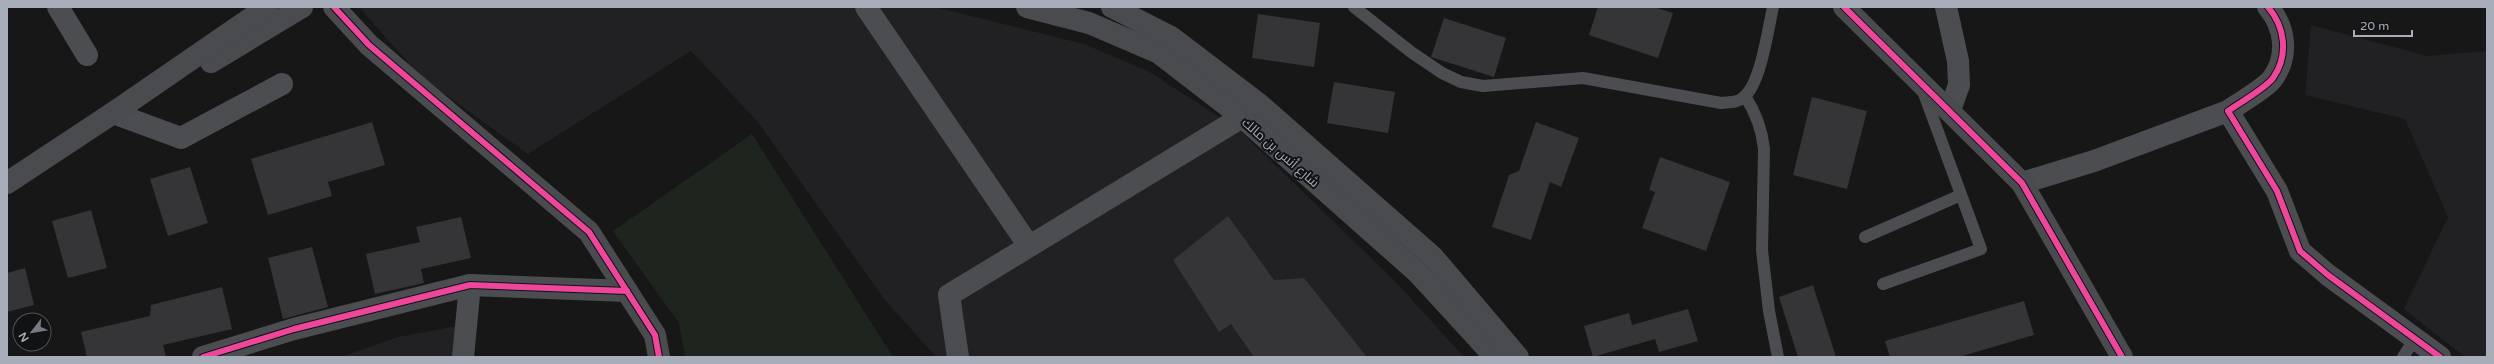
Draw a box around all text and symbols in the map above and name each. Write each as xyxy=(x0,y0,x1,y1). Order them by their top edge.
scale bar xyxy=(2354,12,2412,38)
text: 20 m xyxy=(2360,19,2389,33)
street label: شارع أنس بن مالك xyxy=(1238,114,1323,191)
north arrow xyxy=(12,312,52,352)
text: N xyxy=(16,330,32,344)

